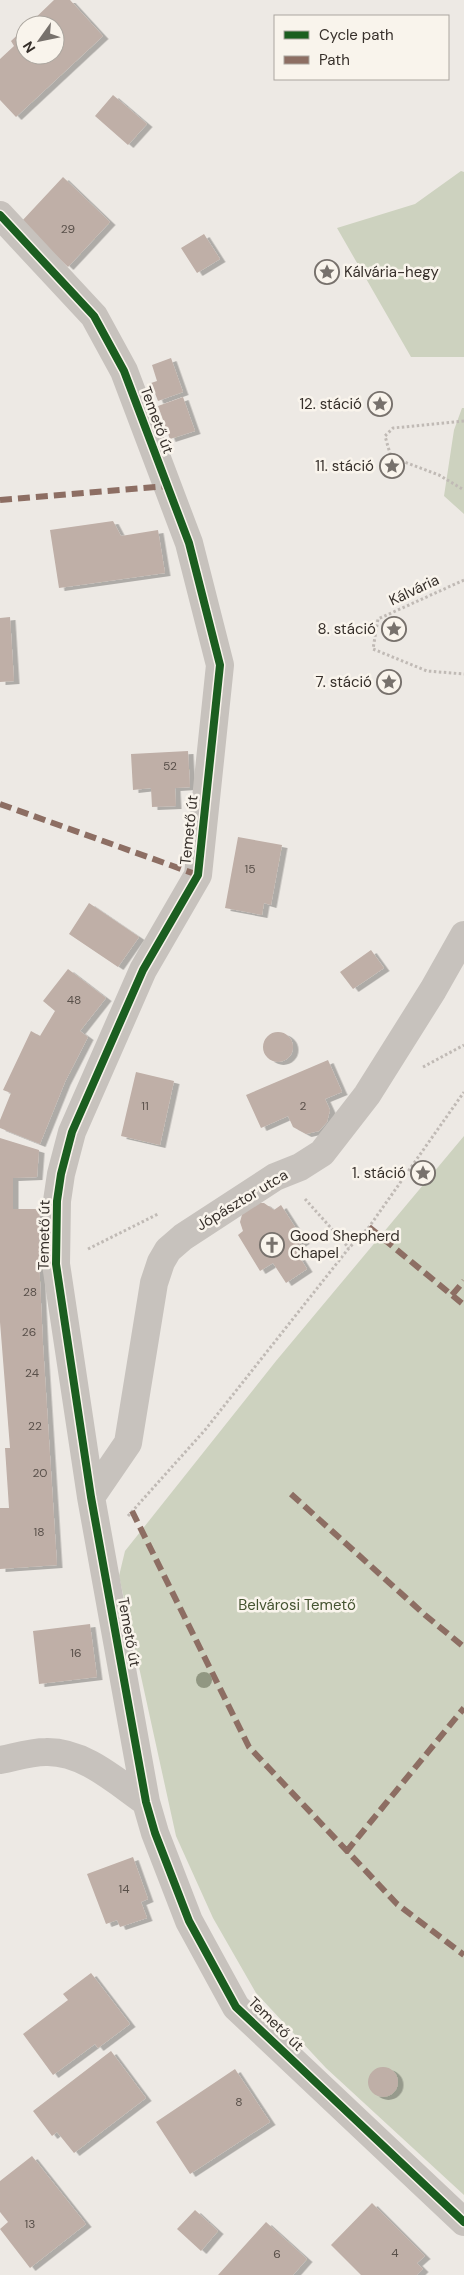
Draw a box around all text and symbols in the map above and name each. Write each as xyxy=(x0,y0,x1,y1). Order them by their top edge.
north arrow xyxy=(15,15,65,65)
legend xyxy=(274,15,449,80)
text: Cycle path xyxy=(319,25,394,45)
text: N xyxy=(19,38,39,56)
text: Path xyxy=(319,50,350,70)
house number: 29 xyxy=(61,221,75,237)
place icon: Kálvária-hegy xyxy=(314,259,340,285)
place label: Kálvária-hegy xyxy=(344,262,440,282)
street label: Temető út xyxy=(136,384,178,457)
place icon: 12. stáció xyxy=(367,391,393,417)
place label: 12. stáció xyxy=(299,394,362,414)
place icon: 11. stáció xyxy=(379,453,405,479)
place label: 11. stáció xyxy=(315,456,374,476)
street label: Kálvária xyxy=(386,570,442,610)
place icon: 8. stáció xyxy=(381,616,407,642)
place label: 8. stáció xyxy=(318,619,376,639)
place icon: 7. stáció xyxy=(376,669,402,695)
place label: 7. stáció xyxy=(316,672,372,692)
house number: 52 xyxy=(163,758,177,774)
street label: Temető út xyxy=(175,794,203,866)
house number: 15 xyxy=(244,861,256,877)
house number: 48 xyxy=(67,992,81,1008)
house number: 11 xyxy=(141,1098,149,1114)
house number: 2 xyxy=(300,1098,307,1114)
place icon: 1. stáció xyxy=(410,1160,436,1186)
place label: 1. stáció xyxy=(352,1163,406,1183)
street label: Jópásztor utca xyxy=(192,1165,292,1235)
street label: Temető út xyxy=(33,1200,55,1270)
place label: Good Shepherd Chapel xyxy=(290,1226,400,1263)
church icon: Good Shepherd Chapel xyxy=(259,1232,285,1258)
house number: 28 xyxy=(23,1284,37,1300)
house number: 26 xyxy=(22,1324,36,1340)
house number: 24 xyxy=(25,1365,39,1381)
house number: 22 xyxy=(28,1418,42,1434)
house number: 20 xyxy=(32,1465,48,1481)
house number: 18 xyxy=(33,1524,45,1540)
park label: Belvárosi Temető xyxy=(238,1595,356,1615)
street label: Temető út xyxy=(113,1596,145,1668)
house number: 16 xyxy=(70,1645,82,1661)
house number: 14 xyxy=(118,1881,130,1897)
street label: Temető út xyxy=(244,1992,308,2056)
house number: 8 xyxy=(235,2094,243,2110)
house number: 13 xyxy=(25,2216,35,2232)
house number: 4 xyxy=(391,2245,399,2261)
house number: 6 xyxy=(273,2246,281,2262)

